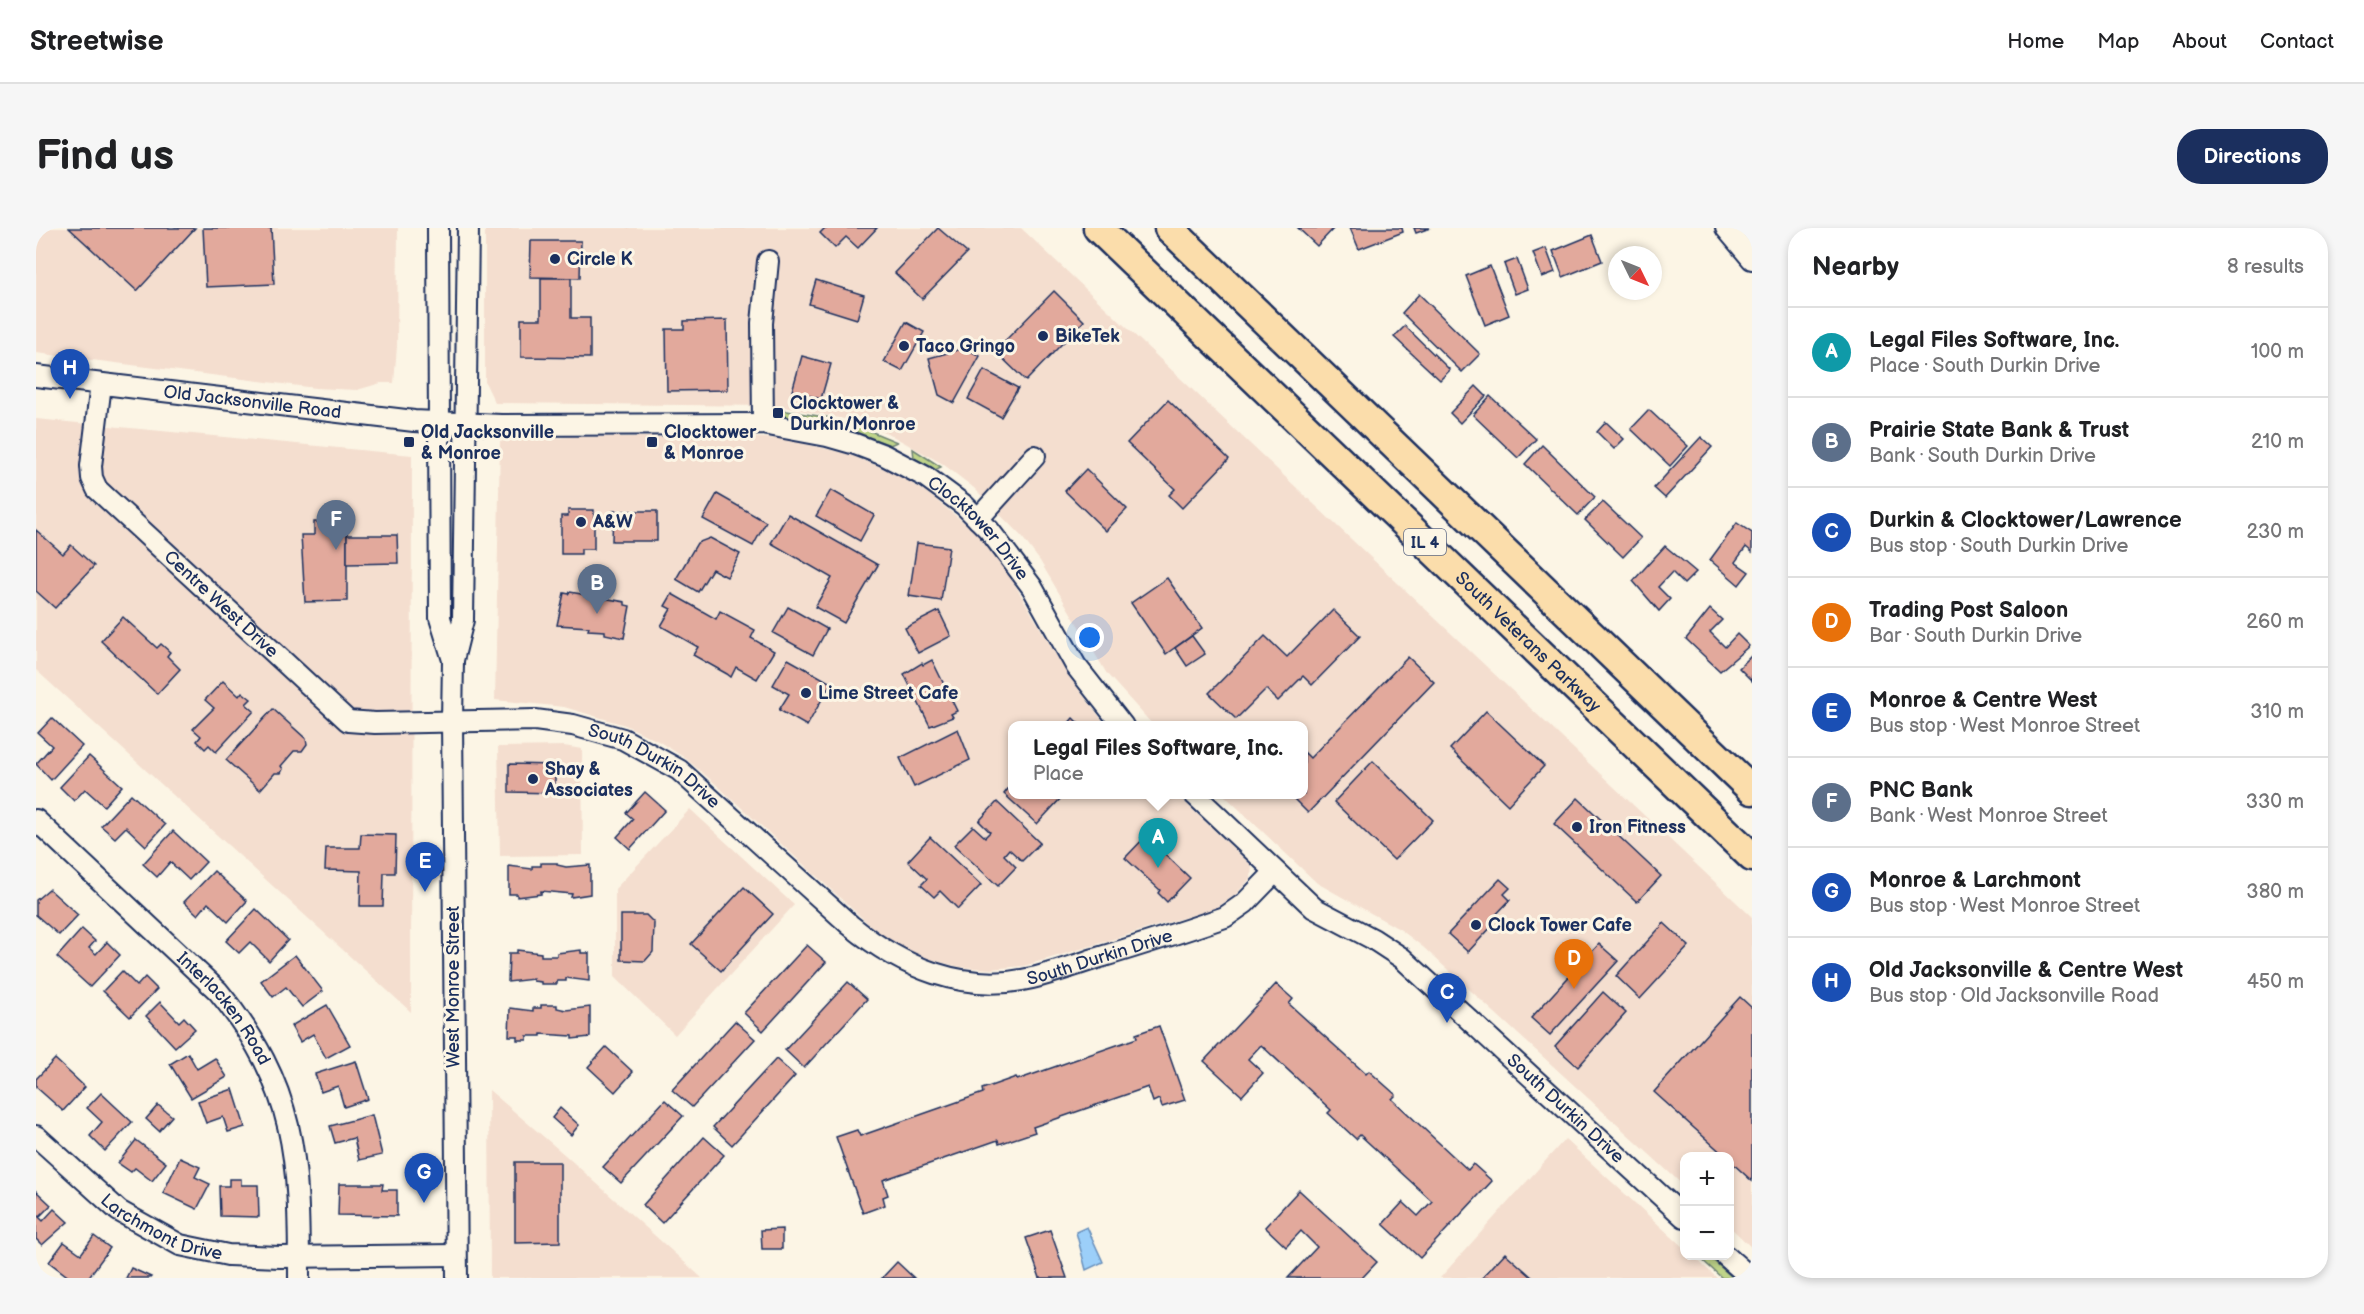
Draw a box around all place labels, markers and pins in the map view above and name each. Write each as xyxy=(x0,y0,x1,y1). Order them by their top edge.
place label: Circle K xyxy=(567,249,633,270)
marker: Circle K xyxy=(548,252,562,266)
place label: BikeTek xyxy=(1055,326,1120,347)
marker: BikeTek xyxy=(1036,329,1050,343)
place label: Taco Gringo xyxy=(916,336,1015,357)
marker: Taco Gringo xyxy=(897,339,911,353)
pin: H xyxy=(51,350,90,399)
place label: Clocktower & Durkin/Monroe xyxy=(790,393,915,435)
marker: Clocktower & Durkin/Monroe xyxy=(771,406,785,420)
place label: Old Jacksonville & Monroe xyxy=(421,422,554,464)
place label: Clocktower & Monroe xyxy=(664,422,757,464)
marker: Old Jacksonville & Monroe xyxy=(402,435,416,449)
marker: Clocktower & Monroe xyxy=(645,435,659,449)
pin: F xyxy=(316,500,356,550)
place label: A&W xyxy=(592,512,633,533)
marker: A&W xyxy=(574,515,588,529)
pin: B xyxy=(578,564,616,614)
place label: Lime Street Cafe xyxy=(818,683,958,704)
marker: Lime Street Cafe xyxy=(799,686,813,700)
place label: Shay & Associates xyxy=(544,759,633,801)
marker: Shay & Associates xyxy=(526,772,540,786)
place label: Iron Fitness xyxy=(1589,817,1686,838)
pin: A xyxy=(1138,818,1178,868)
marker: Iron Fitness xyxy=(1570,820,1584,834)
pin: E xyxy=(406,842,444,892)
place label: Clock Tower Cafe xyxy=(1488,915,1632,936)
marker: Clock Tower Cafe xyxy=(1469,918,1483,932)
pin: D xyxy=(1554,940,1594,989)
pin: C xyxy=(1428,974,1466,1023)
pin: G xyxy=(404,1154,444,1203)

